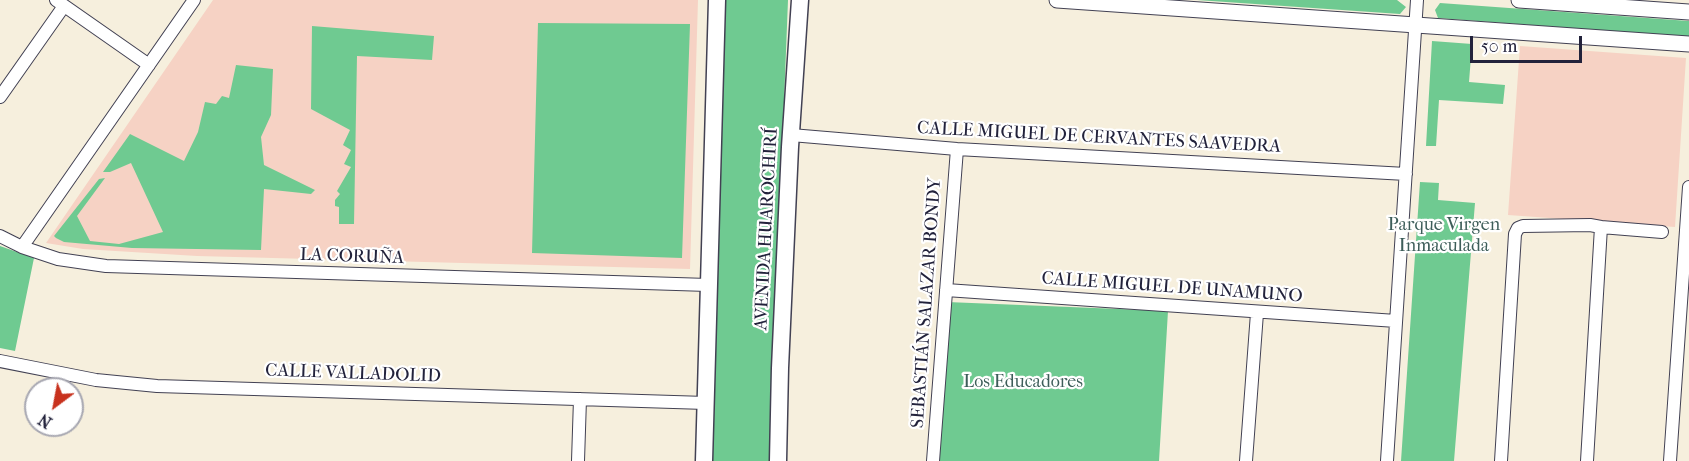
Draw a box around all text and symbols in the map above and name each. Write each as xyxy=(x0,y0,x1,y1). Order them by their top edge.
scale bar xyxy=(1473,24,1586,62)
text: 50 m xyxy=(1481,36,1517,57)
street label: CALLE MIGUEL DE CERVANTES SAAVEDRA xyxy=(917,118,1281,158)
street label: AVENIDA HUAROCHIRÍ xyxy=(751,127,783,331)
street label: SEBASTIÁN SALAZAR BONDY xyxy=(907,177,947,429)
park label: Parque Virgen Inmaculada xyxy=(1388,215,1500,258)
street label: LA CORUÑA xyxy=(300,244,404,270)
street label: CALLE MIGUEL DE UNAMUNO xyxy=(1041,268,1303,308)
street label: CALLE VALLADOLID xyxy=(265,360,441,388)
park label: Los Educadores xyxy=(963,372,1083,394)
north arrow xyxy=(24,377,84,437)
text: N xyxy=(35,410,55,432)

